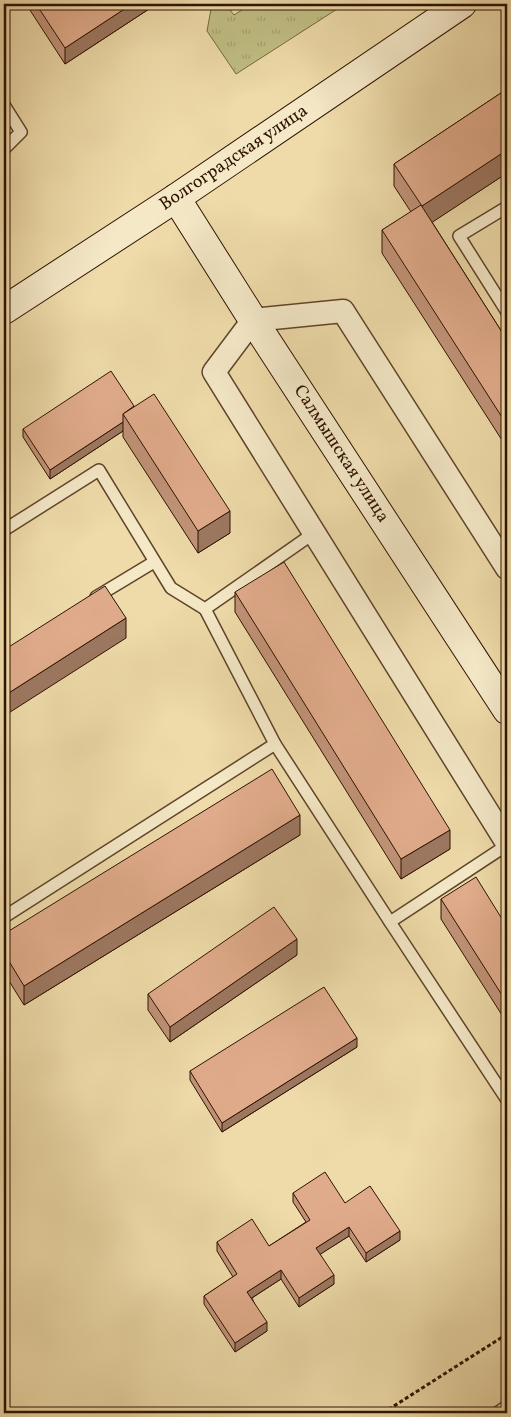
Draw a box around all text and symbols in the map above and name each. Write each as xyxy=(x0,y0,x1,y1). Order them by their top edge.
street label: Волгоградская улица xyxy=(155,99,313,217)
street label: Салмышская улица xyxy=(287,380,395,528)

